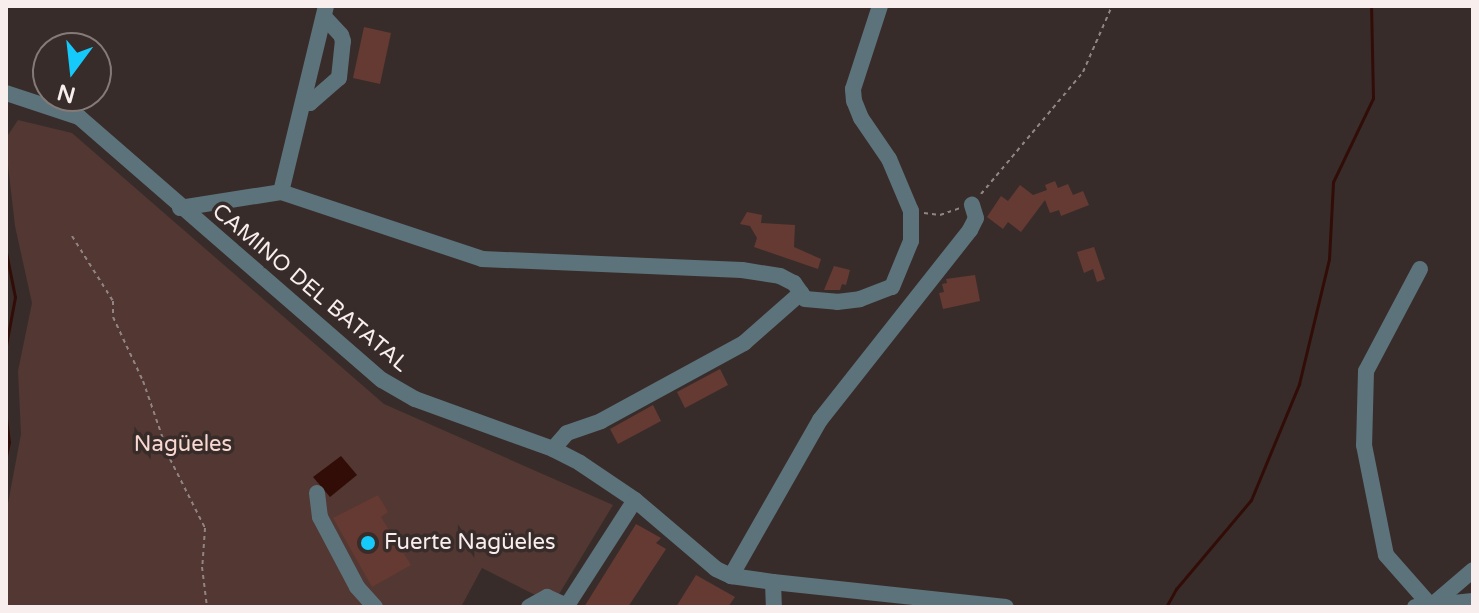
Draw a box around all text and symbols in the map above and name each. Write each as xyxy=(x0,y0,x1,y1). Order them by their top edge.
north arrow xyxy=(32,32,112,112)
text: N xyxy=(54,78,78,108)
street label: CAMINO DEL BATATAL xyxy=(207,198,413,378)
park label: Nagüeles xyxy=(134,432,232,458)
place label: Fuerte Nagüeles xyxy=(384,530,556,556)
marker: Fuerte Nagüeles xyxy=(359,534,377,552)

